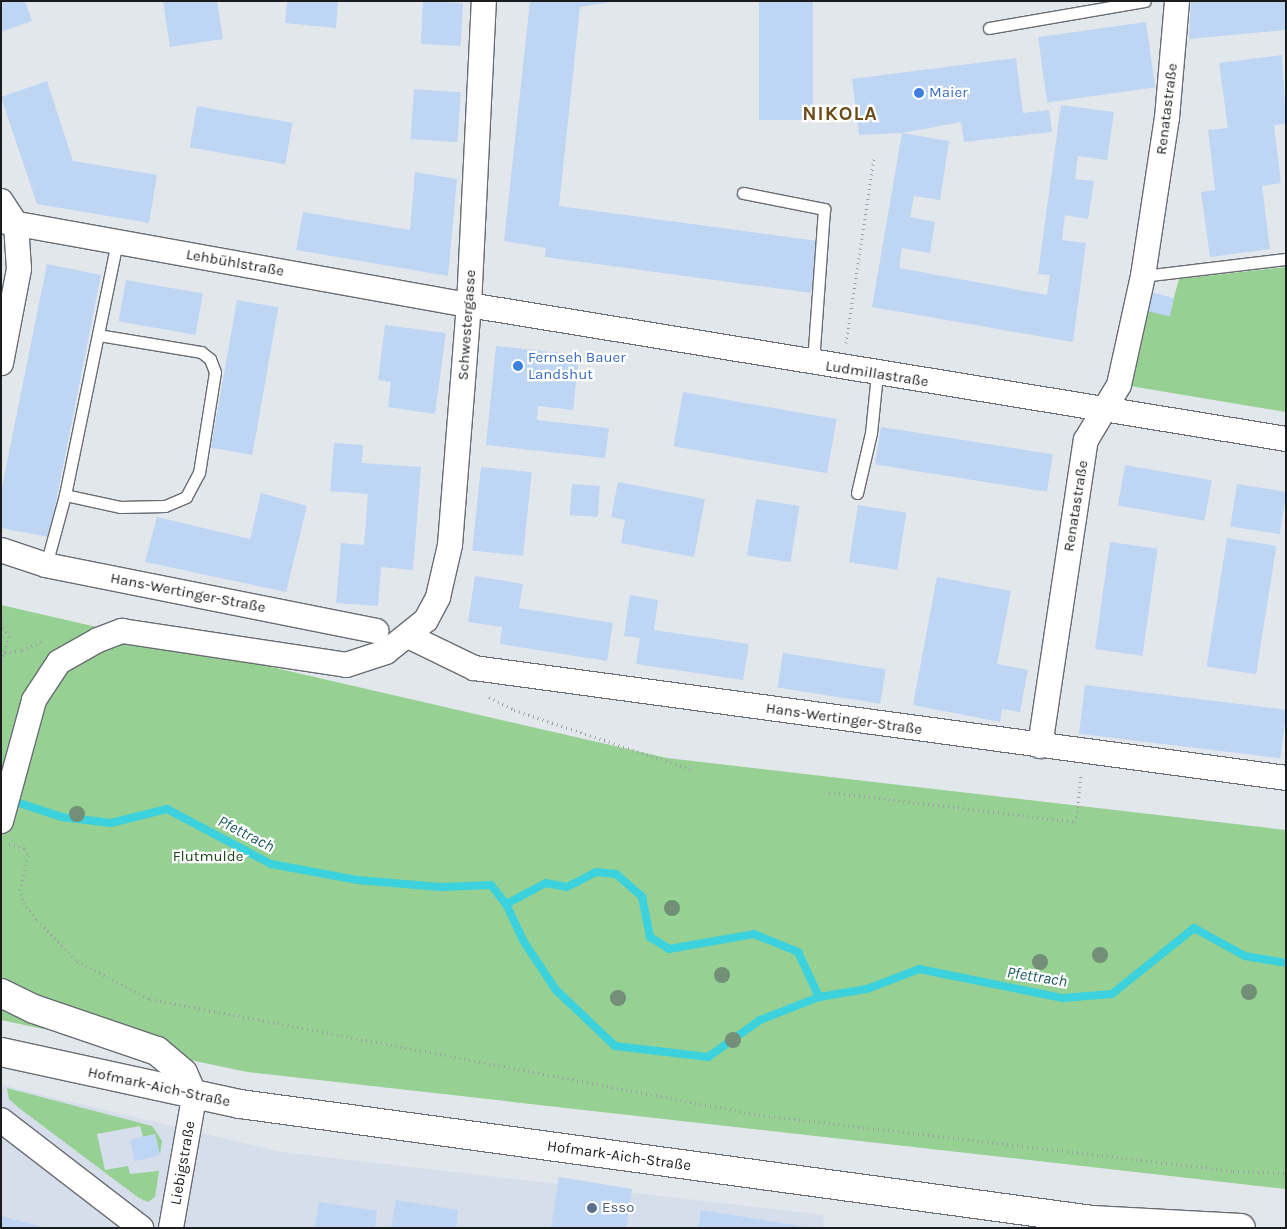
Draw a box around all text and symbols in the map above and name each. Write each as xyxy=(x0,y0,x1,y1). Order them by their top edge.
street label: Renatastraße xyxy=(1152,62,1182,156)
place label: Maier xyxy=(929,84,968,102)
marker: Maier xyxy=(913,87,925,99)
district label: NIKOLA xyxy=(801,101,879,125)
street label: Lehbühlstraße xyxy=(185,246,285,280)
street label: Schwestergasse xyxy=(454,269,480,381)
place label: Fernseh Bauer Landshut xyxy=(528,348,626,383)
street label: Ludmillastraße xyxy=(824,357,930,391)
marker: Fernseh Bauer Landshut xyxy=(512,360,524,372)
street label: Renatastraße xyxy=(1060,459,1092,553)
street label: Hans-Wertinger-Straße xyxy=(109,569,267,617)
street label: Hans-Wertinger-Straße xyxy=(765,699,923,739)
water label: Pfettrach xyxy=(215,812,277,856)
park label: Flutmulde xyxy=(173,848,243,866)
water label: Pfettrach xyxy=(1005,963,1069,991)
street label: Hofmark-Aich-Straße xyxy=(86,1063,232,1111)
street label: Liebigstraße xyxy=(167,1120,199,1206)
street label: Hofmark-Aich-Straße xyxy=(546,1137,692,1175)
place label: Esso xyxy=(602,1199,634,1217)
marker: Esso xyxy=(586,1202,598,1214)

